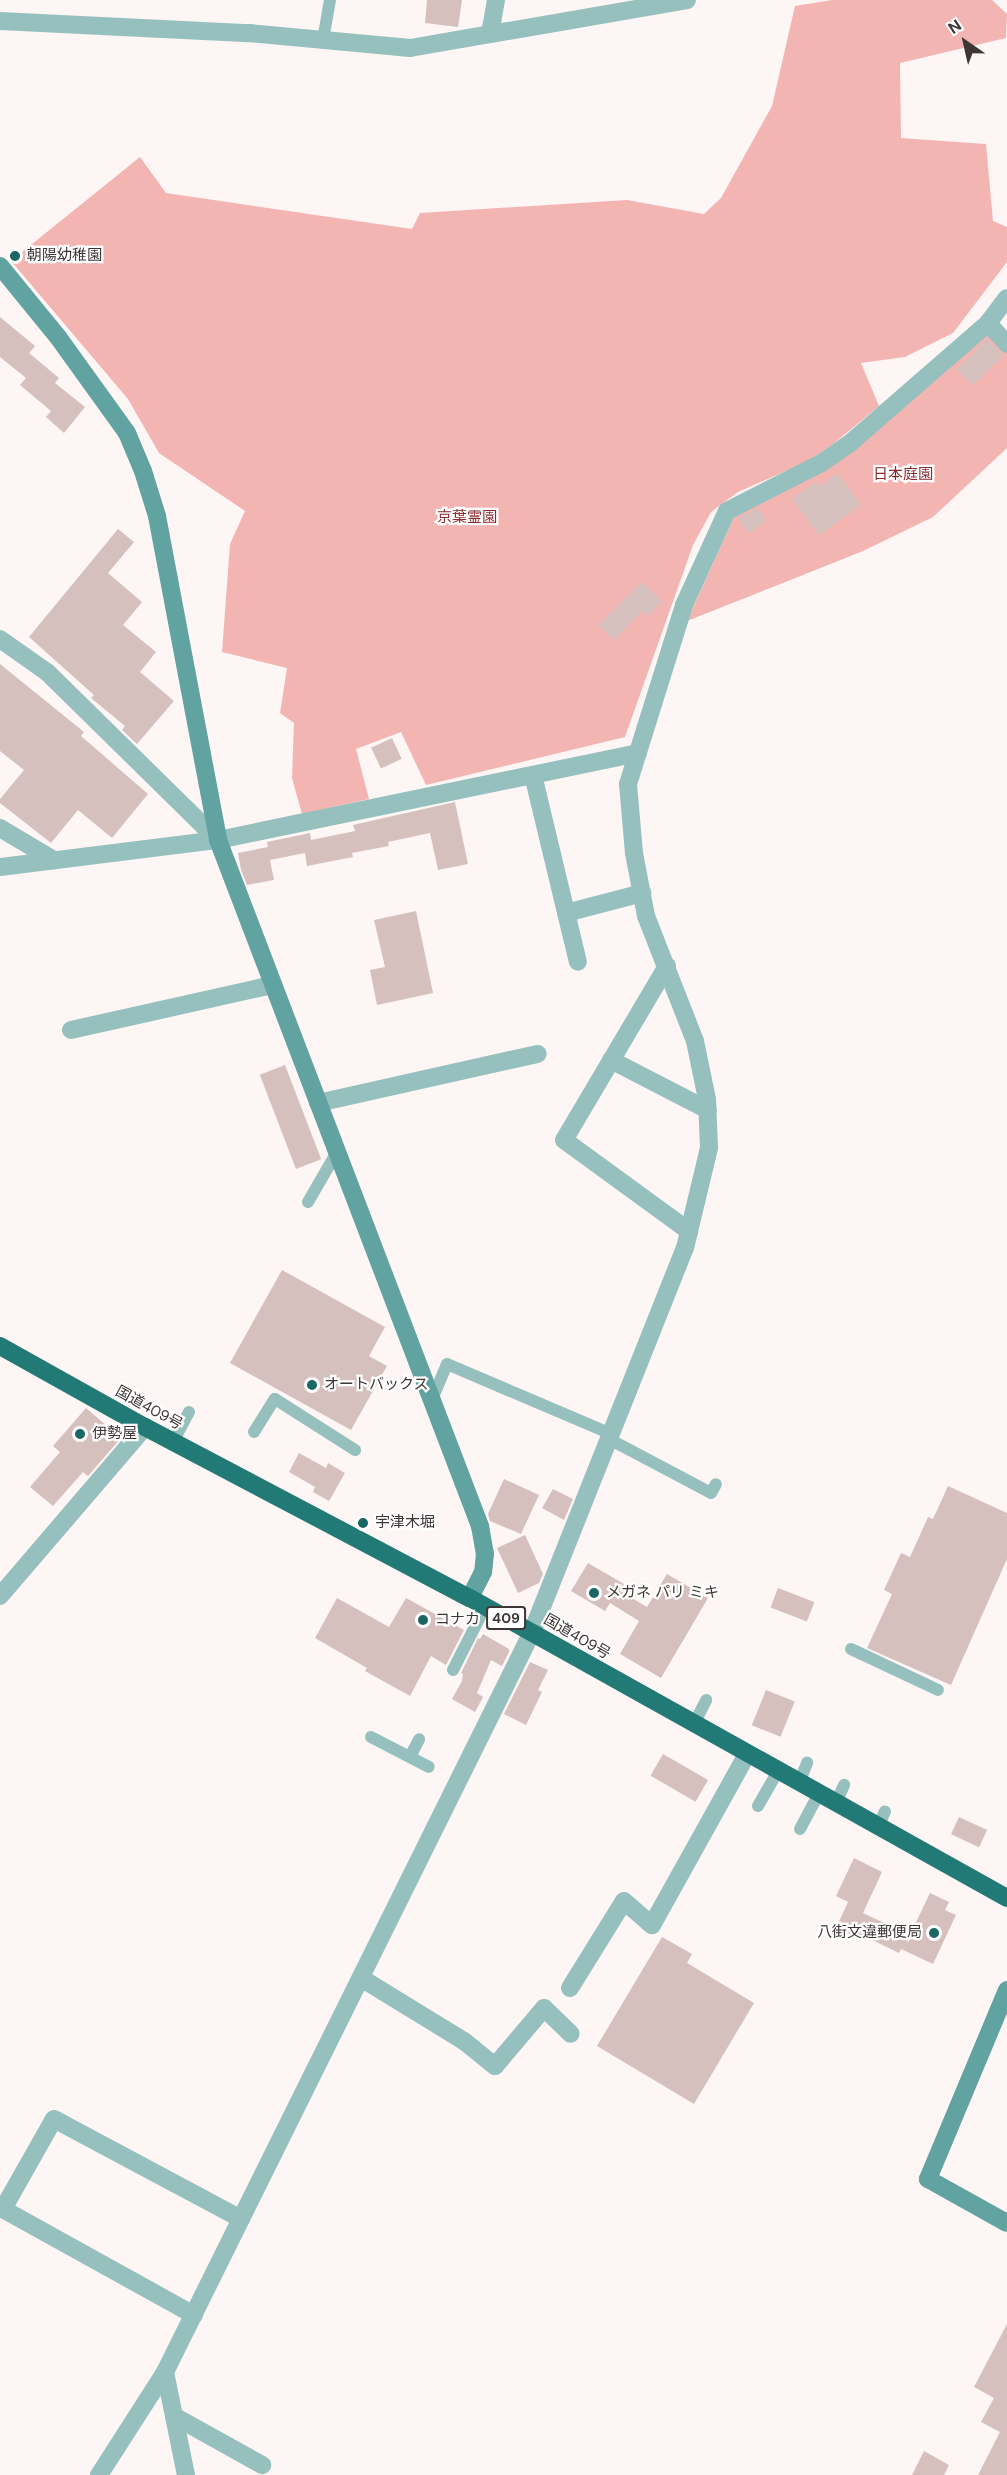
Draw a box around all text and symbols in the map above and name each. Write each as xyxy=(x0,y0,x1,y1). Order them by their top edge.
north arrow xyxy=(935,12,995,72)
text: N xyxy=(944,15,965,39)
place label: 朝陽幼稚園 xyxy=(27,247,102,265)
marker: 朝陽幼稚園 xyxy=(8,249,22,263)
park label: 日本庭園 xyxy=(873,466,933,484)
park label: 京葉霊園 xyxy=(437,509,497,527)
place label: オートバックス xyxy=(324,1376,429,1394)
marker: オートバックス xyxy=(305,1378,319,1392)
street label: 国道409号 xyxy=(112,1382,186,1434)
place label: 伊勢屋 xyxy=(92,1425,137,1443)
marker: 伊勢屋 xyxy=(73,1427,87,1441)
place label: 宇津木堀 xyxy=(375,1514,435,1532)
marker: 宇津木堀 xyxy=(356,1516,370,1530)
place label: メガネ パリ ミキ xyxy=(606,1584,719,1602)
marker: メガネ パリ ミキ xyxy=(587,1586,601,1600)
road number: 409 xyxy=(485,1607,527,1629)
place label: コナカ xyxy=(435,1611,480,1629)
street label: 国道409号 xyxy=(541,1611,613,1663)
marker: コナカ xyxy=(416,1613,430,1627)
place label: 八街文違郵便局 xyxy=(817,1924,922,1942)
marker: 八街文違郵便局 xyxy=(927,1926,941,1940)

